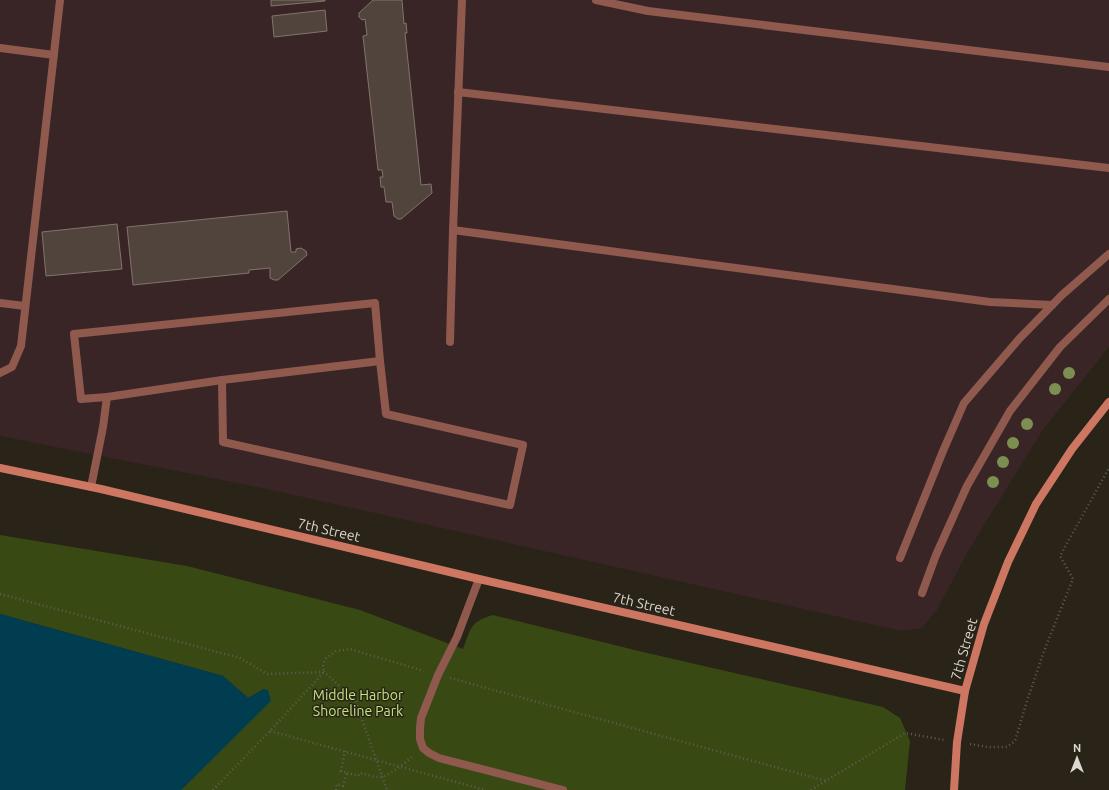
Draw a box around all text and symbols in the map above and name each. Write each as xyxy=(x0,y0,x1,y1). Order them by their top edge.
street label: 7th Street xyxy=(296,515,362,545)
street label: 7th Street xyxy=(611,589,677,619)
street label: 7th Street xyxy=(948,616,981,682)
park label: Middle Harbor Shoreline Park xyxy=(313,687,404,719)
north arrow xyxy=(1057,738,1097,778)
text: N xyxy=(1073,742,1081,754)

